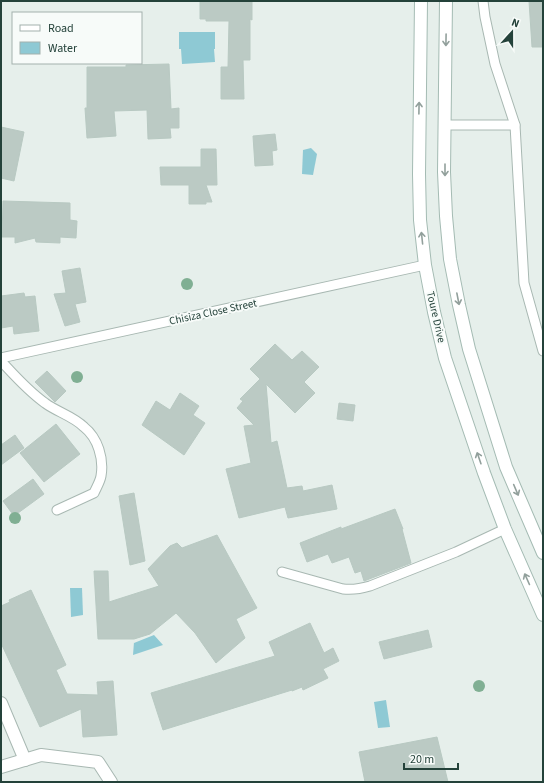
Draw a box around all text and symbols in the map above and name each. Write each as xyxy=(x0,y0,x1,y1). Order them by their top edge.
legend xyxy=(12,12,142,64)
north arrow xyxy=(492,12,532,52)
text: N xyxy=(509,15,522,31)
text: Road xyxy=(48,20,74,37)
one-way arrow xyxy=(442,33,450,46)
text: Water xyxy=(48,40,78,57)
one-way arrow xyxy=(416,102,423,115)
one-way arrow xyxy=(441,163,449,176)
one-way arrow xyxy=(418,232,426,245)
street label: Toure Drive xyxy=(423,290,449,345)
one-way arrow xyxy=(454,292,462,305)
street label: Chisiza Close Street xyxy=(168,295,259,329)
one-way arrow xyxy=(475,452,482,465)
one-way arrow xyxy=(513,483,521,495)
one-way arrow xyxy=(523,573,530,585)
scale bar xyxy=(404,745,458,771)
text: 20 m xyxy=(410,751,434,768)

